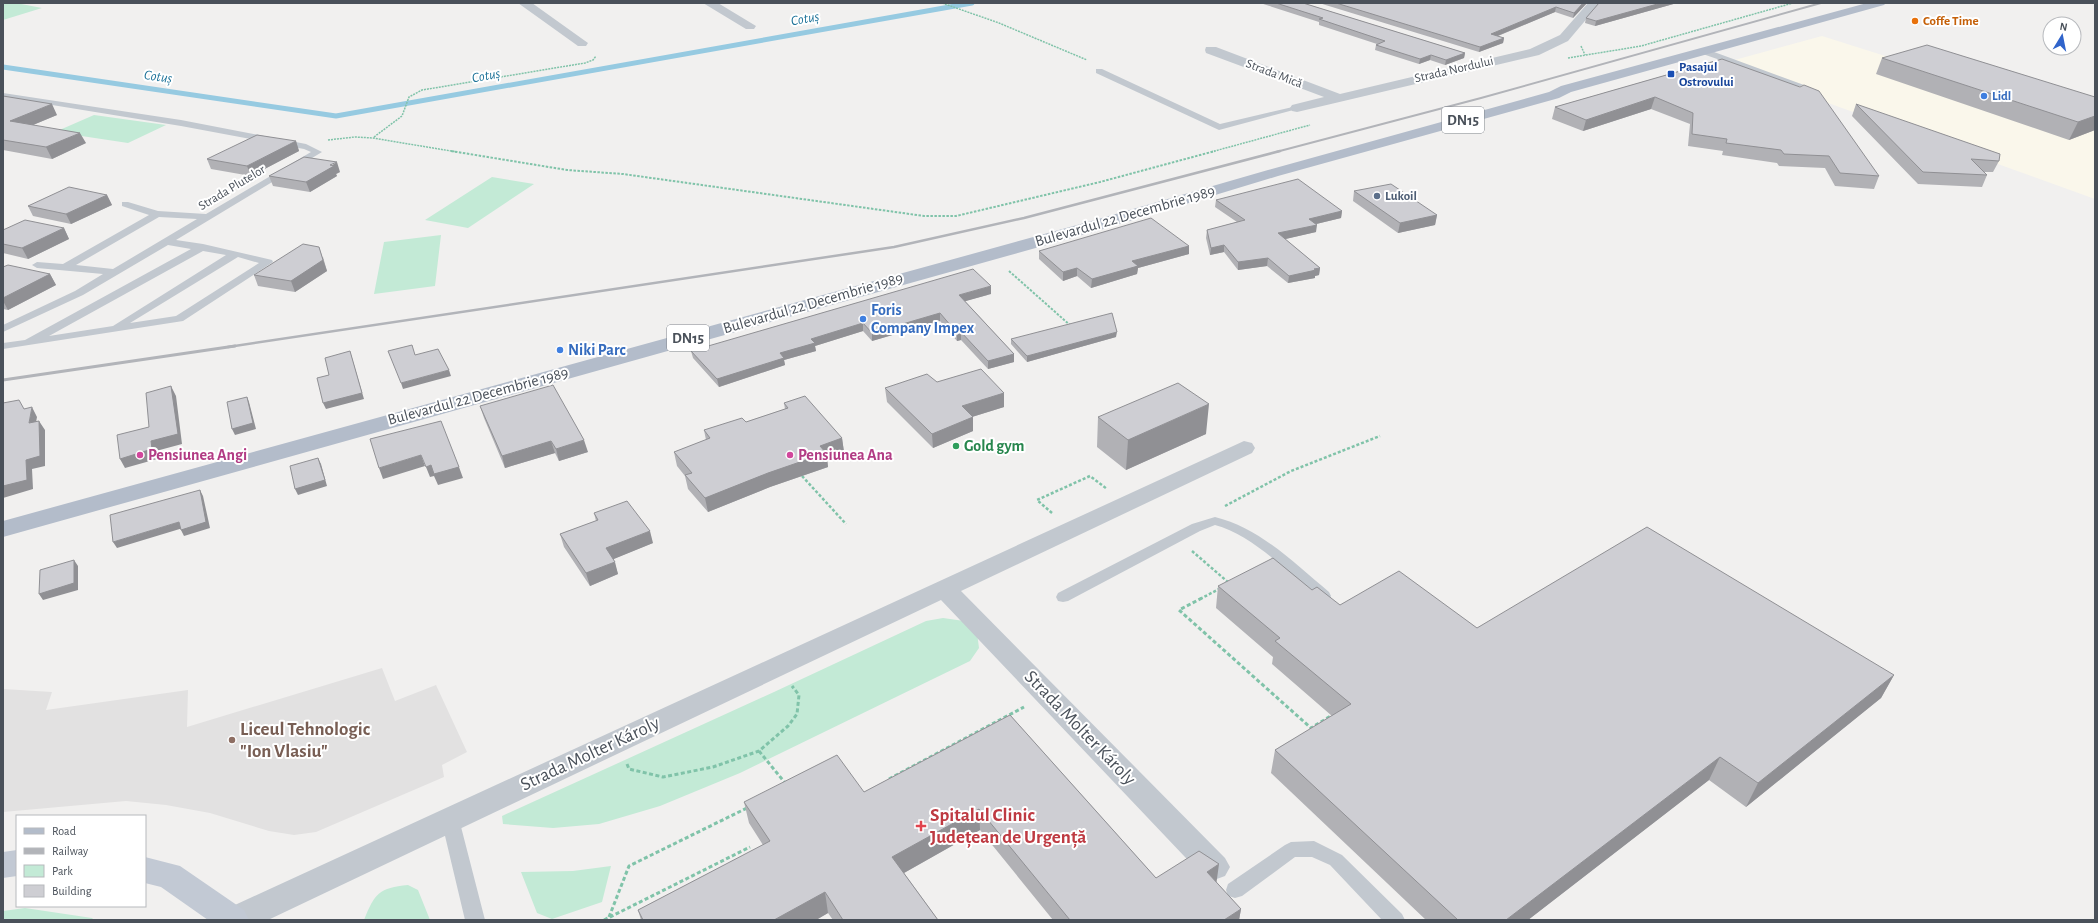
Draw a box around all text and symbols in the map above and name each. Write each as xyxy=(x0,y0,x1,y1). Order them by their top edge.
water label: Cotuș xyxy=(790,10,821,29)
place label: Coffe Time xyxy=(1923,15,1979,28)
marker: Coffe Time xyxy=(1910,16,1920,26)
north arrow xyxy=(2042,16,2082,56)
text: N xyxy=(2059,21,2068,33)
street label: Strada Nordului xyxy=(1413,55,1495,85)
street label: Strada Mică xyxy=(1244,57,1304,91)
place label: Pasajul Ostrovului xyxy=(1679,61,1734,89)
water label: Cotuș xyxy=(471,67,502,86)
water label: Cotuș xyxy=(143,68,173,87)
marker: Pasajul Ostrovului xyxy=(1666,69,1676,79)
place label: Lidl xyxy=(1992,90,2011,103)
marker: Lidl xyxy=(1979,91,1989,101)
road number: DN15 xyxy=(1442,107,1484,133)
street label: Strada Plutelor xyxy=(196,163,268,213)
street label: Bulevardul 22 Decembrie 1989 xyxy=(1033,183,1217,249)
place label: Lukoil xyxy=(1385,190,1417,203)
marker: Lukoil xyxy=(1372,191,1382,201)
street label: Bulevardul 22 Decembrie 1989 xyxy=(721,270,905,336)
place label: Foris Company Impex xyxy=(871,302,975,337)
marker: Foris Company Impex xyxy=(858,314,868,324)
road number: DN15 xyxy=(667,325,709,351)
place label: Niki Parc xyxy=(568,342,626,358)
marker: Niki Parc xyxy=(555,345,565,355)
street label: Bulevardul 22 Decembrie 1989 xyxy=(386,364,570,428)
place label: Gold gym xyxy=(964,438,1025,455)
marker: Gold gym xyxy=(951,441,961,451)
place label: Pensiunea Angi xyxy=(148,447,247,463)
place label: Pensiunea Ana xyxy=(798,447,893,463)
marker: Pensiunea Angi xyxy=(135,450,145,460)
marker: Pensiunea Ana xyxy=(785,450,795,460)
street label: Strada Molter Károly xyxy=(1021,667,1139,789)
street label: Strada Molter Károly xyxy=(518,713,662,795)
place label: Liceul Tehnologic "Ion Vlasiu" xyxy=(240,720,371,761)
marker: Liceul Tehnologic "Ion Vlasiu" xyxy=(227,735,237,745)
place label: Spitalul Clinic Județean de Urgență xyxy=(930,806,1086,849)
legend xyxy=(16,815,146,907)
marker: Spitalul Clinic Județean de Urgență xyxy=(915,820,927,832)
text: Road xyxy=(52,825,76,837)
text: Railway xyxy=(52,845,88,858)
text: Park xyxy=(52,865,73,877)
text: Building xyxy=(52,885,92,897)

